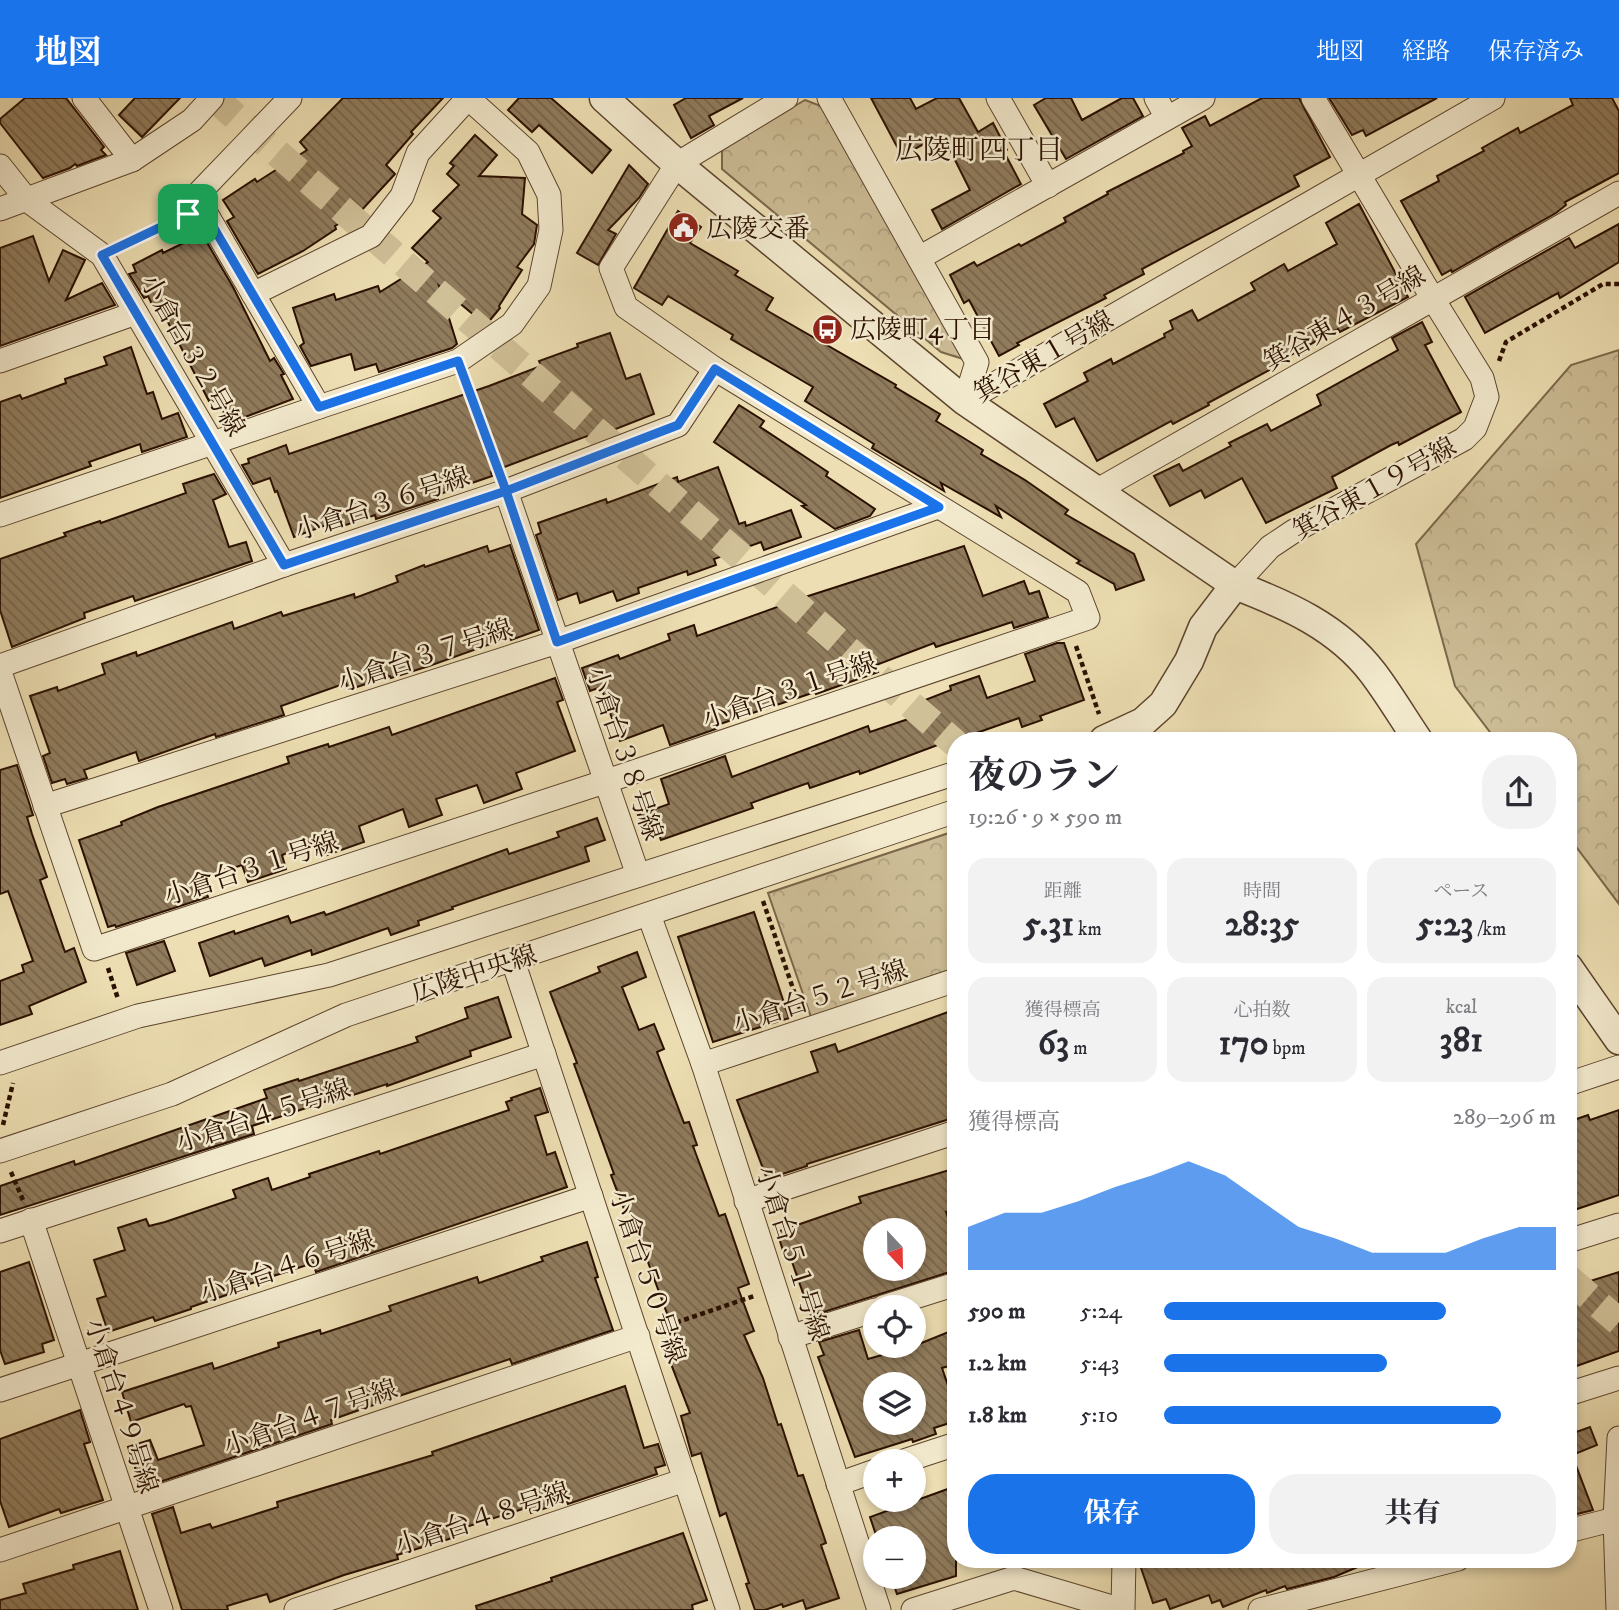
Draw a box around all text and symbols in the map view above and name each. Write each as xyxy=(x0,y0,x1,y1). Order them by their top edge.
text: 地図 xyxy=(35,33,101,74)
text: 地図 xyxy=(1316,37,1364,67)
text: 経路 xyxy=(1402,37,1450,67)
text: 保存済み xyxy=(1488,37,1584,67)
district label: 広陵町四丁目 xyxy=(895,133,1063,168)
pin xyxy=(158,184,218,244)
icon: arrive xyxy=(169,195,207,233)
public building icon: 広陵交番 xyxy=(666,211,700,245)
place label: 広陵交番 xyxy=(706,213,810,246)
street label: 箕谷東４３号線 xyxy=(1258,260,1432,379)
street label: 小倉台３２号線 xyxy=(132,269,251,443)
street label: 箕谷東１号線 xyxy=(968,304,1120,411)
bus stop icon: 広陵町4丁目 xyxy=(810,312,844,346)
place label: 広陵町4丁目 xyxy=(850,314,995,347)
street label: 箕谷東１９号線 xyxy=(1287,431,1462,548)
street label: 小倉台３６号線 xyxy=(291,461,474,548)
street label: 小倉台３７号線 xyxy=(334,613,517,700)
street label: 小倉台３１号線 xyxy=(698,646,881,737)
street label: 小倉台３８号線 xyxy=(578,662,669,845)
text: 夜のラン xyxy=(968,753,1120,801)
button: share xyxy=(1482,755,1556,829)
text: 19:26 · 9 × 590 m xyxy=(968,803,1122,832)
street label: 小倉台３１号線 xyxy=(160,826,343,913)
text: 距離 xyxy=(1044,880,1082,903)
text: 時間 xyxy=(1243,880,1281,903)
text: ペース xyxy=(1433,880,1489,903)
text: 5.31 xyxy=(1024,903,1074,947)
text: 28:35 xyxy=(1225,903,1299,947)
text: 5:23 xyxy=(1416,903,1473,947)
text: km xyxy=(1074,918,1102,941)
text: /km xyxy=(1473,918,1506,941)
street label: 広陵中央線 xyxy=(408,939,541,1010)
street label: 小倉台５２号線 xyxy=(729,954,912,1041)
text: kcal xyxy=(1446,996,1477,1019)
text: 獲得標高 xyxy=(1025,999,1101,1022)
text: 心拍数 xyxy=(1233,999,1291,1022)
text: 381 xyxy=(1440,1019,1483,1063)
text: 63 xyxy=(1038,1022,1069,1066)
text: 170 xyxy=(1219,1022,1269,1066)
text: m xyxy=(1069,1037,1087,1060)
text: bpm xyxy=(1269,1037,1305,1060)
street label: 小倉台４５号線 xyxy=(172,1073,355,1160)
text: 289–296 m xyxy=(1453,1103,1556,1132)
text: 獲得標高 xyxy=(968,1108,1060,1137)
street label: 小倉台５１号線 xyxy=(748,1162,835,1345)
street label: 小倉台５０号線 xyxy=(601,1185,692,1368)
north arrow xyxy=(863,1218,926,1281)
map controls xyxy=(863,1218,926,1589)
street label: 小倉台４６号線 xyxy=(196,1224,379,1311)
button: locate xyxy=(863,1295,926,1358)
text: 590 m xyxy=(968,1297,1026,1326)
text: 5:24 xyxy=(1080,1297,1122,1326)
street label: 小倉台４９号線 xyxy=(77,1315,164,1498)
text: 1.2 km xyxy=(968,1349,1027,1378)
text: 5:43 xyxy=(1080,1349,1119,1378)
button: layers xyxy=(863,1372,926,1435)
street label: 小倉台４７号線 xyxy=(219,1373,402,1464)
text: 1.8 km xyxy=(968,1401,1027,1430)
text: 5:10 xyxy=(1080,1401,1118,1430)
button: + xyxy=(863,1449,926,1512)
button: 保存 xyxy=(968,1474,1255,1554)
button: 共有 xyxy=(1269,1474,1556,1554)
street label: 小倉台４８号線 xyxy=(391,1476,574,1563)
button: − xyxy=(863,1526,926,1589)

